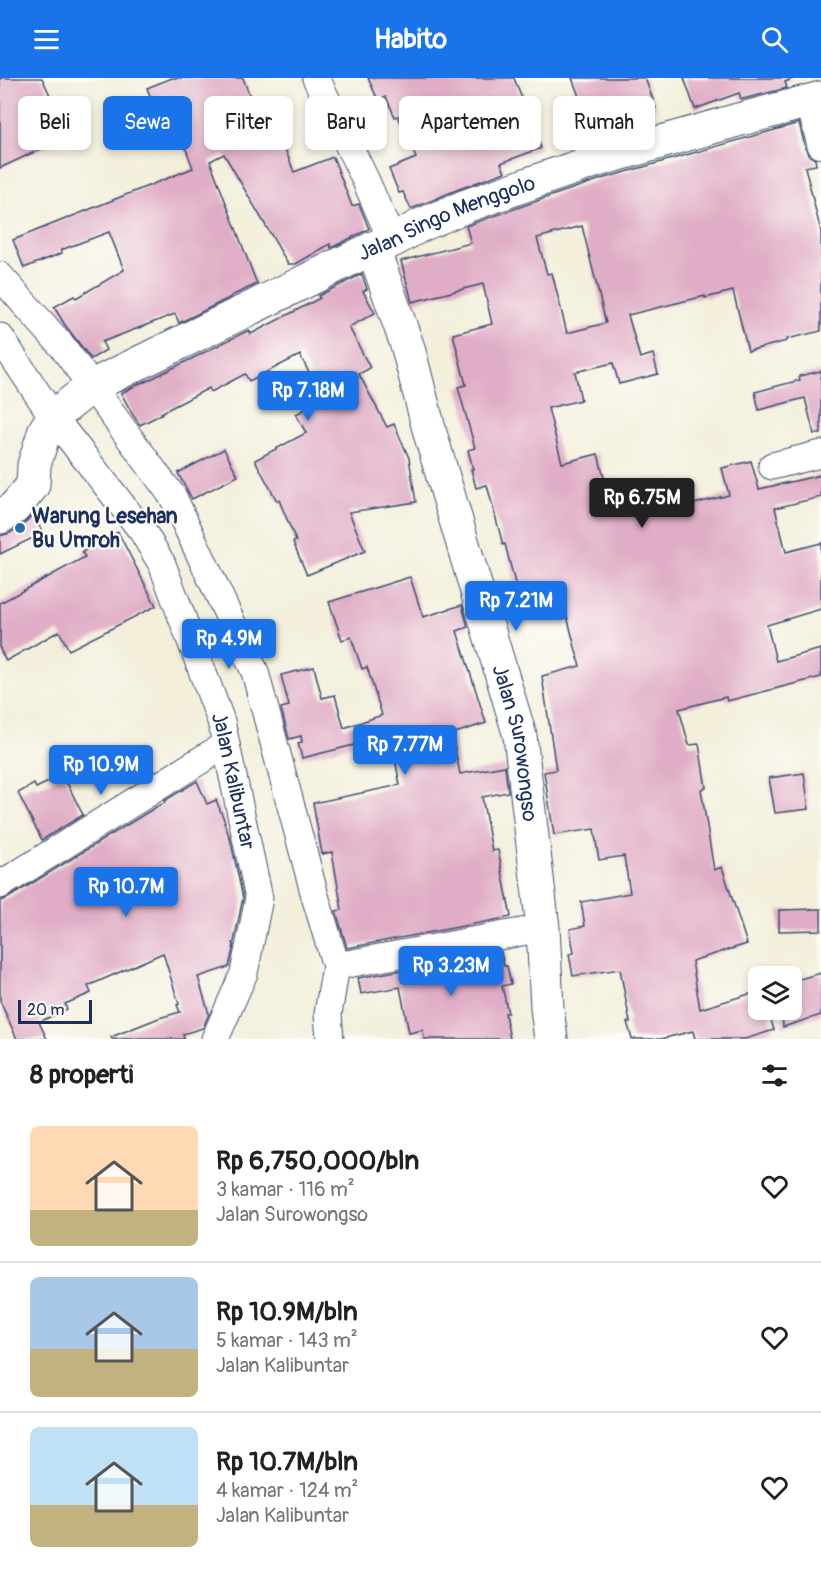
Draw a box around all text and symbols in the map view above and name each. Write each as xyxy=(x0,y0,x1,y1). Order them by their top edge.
icon: menu xyxy=(30,23,63,56)
text: Habito xyxy=(374,23,447,56)
icon: search xyxy=(758,23,791,56)
chip: Beli xyxy=(18,96,91,150)
chip: Sewa xyxy=(103,96,192,150)
chip: Filter xyxy=(204,96,293,150)
chip: Baru xyxy=(305,96,387,150)
chip: Apartemen xyxy=(399,96,541,150)
chip: Rumah xyxy=(553,96,655,150)
street label: Jalan Singo Menggolo xyxy=(353,169,539,267)
pin: Rp 7.18M xyxy=(246,371,370,422)
text: Rp 7.18M xyxy=(272,378,344,403)
pin: Rp 6.75M xyxy=(580,478,704,529)
text: Rp 6.75M xyxy=(603,485,681,510)
place label: Warung Lesehan Bu Umroh xyxy=(32,503,178,554)
marker: Warung Lesehan Bu Umroh xyxy=(13,521,27,535)
pin: Rp 7.21M xyxy=(454,581,578,632)
text: Rp 7.21M xyxy=(479,588,553,613)
pin: Rp 4.9M xyxy=(174,619,284,670)
text: Rp 4.9M xyxy=(196,626,262,651)
street label: Jalan Surowongso xyxy=(486,661,544,823)
street label: Jalan Kalibuntar xyxy=(205,708,262,852)
pin: Rp 7.77M xyxy=(343,725,467,776)
text: Rp 7.77M xyxy=(367,732,443,757)
pin: Rp 10.9M xyxy=(39,745,163,796)
text: Rp 10.9M xyxy=(63,752,139,777)
pin: Rp 10.7M xyxy=(64,867,188,918)
text: Rp 10.7M xyxy=(88,874,164,899)
pin: Rp 3.23M xyxy=(389,946,513,997)
text: Rp 3.23M xyxy=(412,953,490,978)
map controls xyxy=(748,966,802,1020)
button: layers xyxy=(748,966,802,1020)
scale bar xyxy=(18,997,92,1025)
text: 20 m xyxy=(27,1000,65,1020)
text: 8 properti xyxy=(30,1059,133,1091)
icon: filters xyxy=(758,1059,791,1092)
text: Rp 6,750,000/bln xyxy=(216,1145,419,1177)
icon: home xyxy=(78,1150,150,1222)
icon: heart xyxy=(758,1170,791,1203)
text: 3 kamar · 116 m² xyxy=(216,1177,355,1202)
text: Jalan Surowongso xyxy=(216,1202,368,1227)
text: Rp 10.9M/bln xyxy=(216,1296,358,1328)
icon: home xyxy=(78,1301,150,1373)
icon: heart xyxy=(758,1321,791,1354)
text: 5 kamar · 143 m² xyxy=(216,1328,358,1353)
text: Jalan Kalibuntar xyxy=(216,1353,349,1378)
text: Rp 10.7M/bln xyxy=(216,1446,358,1478)
icon: home xyxy=(78,1451,150,1523)
icon: heart xyxy=(758,1471,791,1504)
text: 4 kamar · 124 m² xyxy=(216,1478,358,1503)
text: Jalan Kalibuntar xyxy=(216,1503,349,1528)

